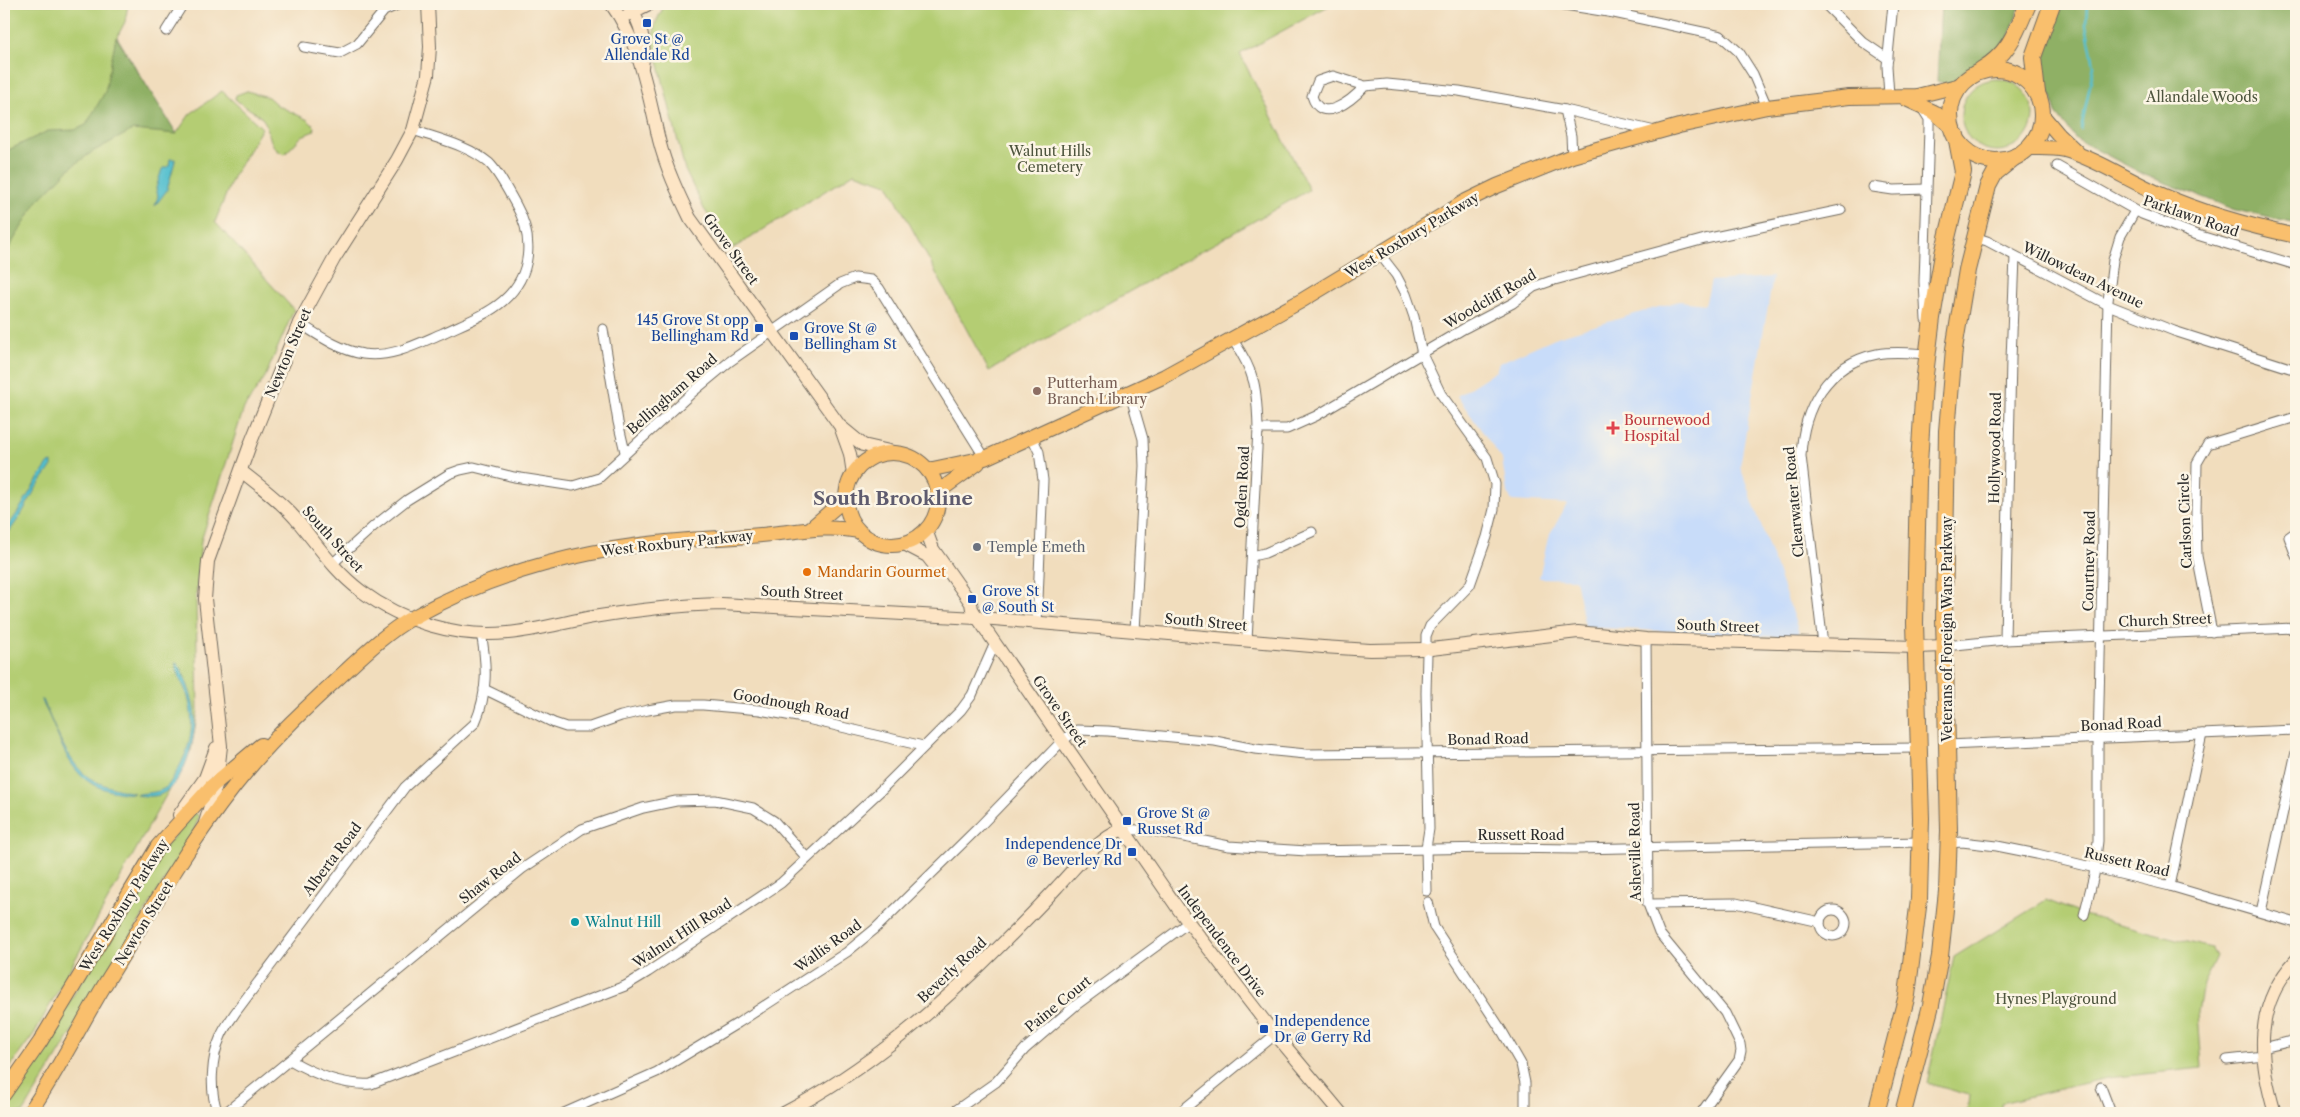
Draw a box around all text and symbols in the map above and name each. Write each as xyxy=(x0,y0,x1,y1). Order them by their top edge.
marker: Grove St @ Allendale Rd xyxy=(641,17,653,29)
place label: Grove St @ Allendale Rd xyxy=(603,30,690,64)
park label: Allandale Woods xyxy=(2145,88,2258,106)
park label: Walnut Hills Cemetery xyxy=(1008,142,1091,176)
street label: West Roxbury Parkway xyxy=(1341,188,1483,283)
street label: Parklawn Road xyxy=(2141,191,2242,241)
street label: Grove Street xyxy=(699,210,763,288)
street label: Willowdean Avenue xyxy=(2018,237,2147,312)
street label: Woodcliff Road xyxy=(1440,265,1540,333)
street label: Newton Street xyxy=(261,305,315,401)
place label: 145 Grove St opp Bellingham Rd xyxy=(637,311,749,345)
place label: Grove St @ Bellingham St xyxy=(804,319,897,353)
marker: 145 Grove St opp Bellingham Rd xyxy=(753,322,765,334)
marker: Grove St @ Bellingham St xyxy=(788,330,800,342)
street label: Bellingham Road xyxy=(623,350,721,438)
place label: Putterham Branch Library xyxy=(1047,374,1148,408)
marker: Putterham Branch Library xyxy=(1031,385,1043,397)
street label: Hollywood Road xyxy=(1985,392,2005,504)
place label: Bournewood Hospital xyxy=(1624,411,1711,445)
marker: Bournewood Hospital xyxy=(1606,421,1620,435)
street label: Ogden Road xyxy=(1231,445,1253,529)
street label: Clearwater Road xyxy=(1780,445,1808,558)
street label: Carlson Circle xyxy=(2174,473,2196,569)
district label: South Brookline xyxy=(813,487,973,510)
street label: South Street xyxy=(299,502,367,576)
street label: Courtney Road xyxy=(2079,510,2099,612)
street label: Veterans of Foreign Wars Parkway xyxy=(1938,516,1956,743)
street label: West Roxbury Parkway xyxy=(599,526,754,560)
place label: Temple Emeth xyxy=(987,538,1086,556)
marker: Temple Emeth xyxy=(971,541,983,553)
place label: Mandarin Gourmet xyxy=(817,563,946,581)
marker: Mandarin Gourmet xyxy=(801,566,813,578)
street label: South Street xyxy=(760,582,844,604)
place label: Grove St @ South St xyxy=(982,582,1054,616)
marker: Grove St @ South St xyxy=(966,593,978,605)
street label: South Street xyxy=(1164,609,1248,635)
street label: Church Street xyxy=(2118,609,2212,631)
street label: South Street xyxy=(1676,616,1760,636)
street label: Grove Street xyxy=(1029,672,1091,750)
street label: Goodnough Road xyxy=(732,685,851,723)
street label: Bonad Road xyxy=(2080,713,2163,735)
street label: Bonad Road xyxy=(1447,729,1529,749)
street label: Asheville Road xyxy=(1625,802,1645,903)
place label: Grove St @ Russet Rd xyxy=(1137,804,1210,838)
marker: Grove St @ Russet Rd xyxy=(1121,815,1133,827)
street label: Alberta Road xyxy=(298,818,366,900)
street label: Russett Road xyxy=(1477,826,1565,844)
street label: West Roxbury Parkway xyxy=(75,835,172,976)
place label: Independence Dr @ Beverley Rd xyxy=(1005,835,1122,869)
street label: Russett Road xyxy=(2083,843,2172,881)
marker: Independence Dr @ Beverley Rd xyxy=(1126,846,1138,858)
street label: Shaw Road xyxy=(455,848,525,908)
street label: Newton Street xyxy=(111,877,177,969)
street label: Independence Drive xyxy=(1174,881,1270,1001)
street label: Walnut Hill Road xyxy=(628,894,735,972)
place label: Walnut Hill xyxy=(584,913,661,931)
street label: Wallis Road xyxy=(790,915,865,977)
marker: Walnut Hill xyxy=(569,916,581,928)
street label: Beverly Road xyxy=(914,933,991,1007)
street label: Paine Court xyxy=(1021,972,1095,1036)
park label: Hynes Playground xyxy=(1995,990,2117,1008)
place label: Independence Dr @ Gerry Rd xyxy=(1274,1012,1372,1046)
marker: Independence Dr @ Gerry Rd xyxy=(1258,1023,1270,1035)

